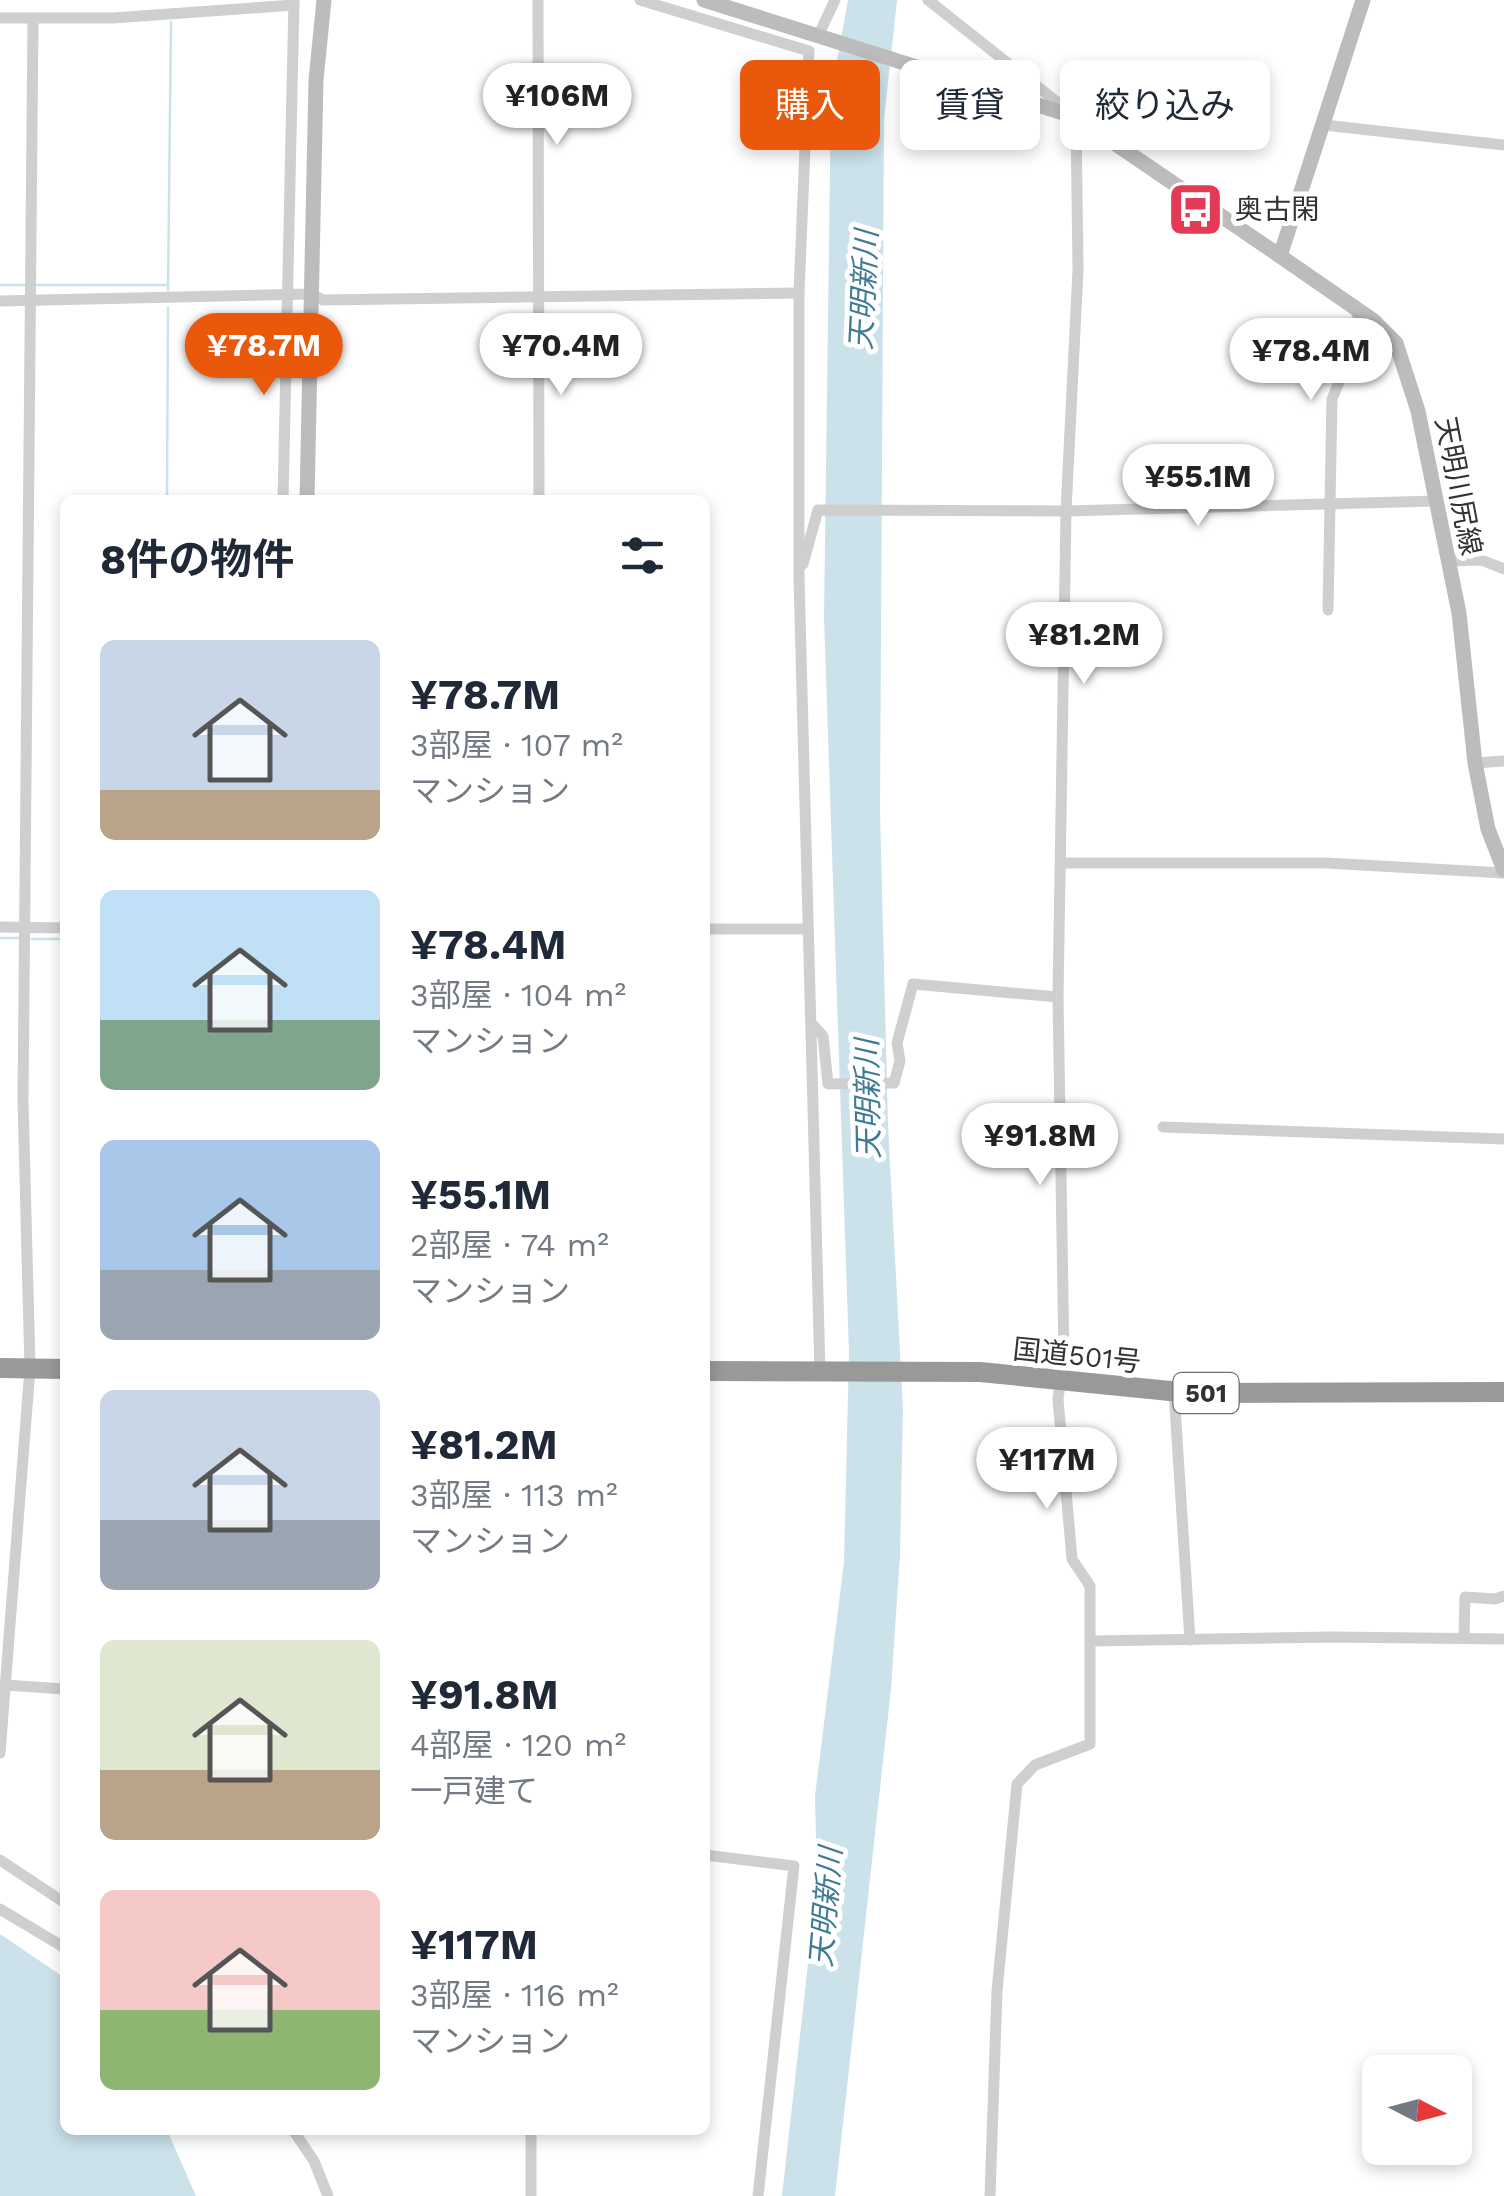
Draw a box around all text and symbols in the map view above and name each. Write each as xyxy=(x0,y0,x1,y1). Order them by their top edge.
chip: 購入 xyxy=(740,60,880,150)
chip: 賃貸 xyxy=(900,60,1040,150)
chip: 絞り込み xyxy=(1060,60,1270,150)
pin: ¥106M xyxy=(487,63,627,148)
text: ¥106M xyxy=(505,76,609,114)
bus stop icon: 奥古閑 xyxy=(1166,179,1226,239)
place label: 奥古閑 xyxy=(1235,193,1319,226)
water label: 天明新川 xyxy=(843,226,884,351)
pin: ¥78.7M xyxy=(183,313,345,398)
pin: ¥70.4M xyxy=(480,313,642,398)
pin: ¥78.4M xyxy=(1230,318,1392,403)
text: ¥78.7M xyxy=(207,326,321,364)
text: ¥70.4M xyxy=(501,326,621,364)
text: ¥78.4M xyxy=(1251,331,1371,369)
street label: 天明川尻線 xyxy=(1429,414,1488,558)
pin: ¥55.1M xyxy=(1117,444,1279,529)
text: ¥55.1M xyxy=(1144,457,1252,495)
icon: filters xyxy=(615,528,670,583)
text: 8件の物件 xyxy=(100,535,294,584)
pin: ¥81.2M xyxy=(1003,602,1165,687)
text: ¥81.2M xyxy=(1028,615,1140,653)
text: ¥78.7M xyxy=(410,670,560,719)
icon: home xyxy=(180,680,300,800)
text: 3部屋 · 107 m² xyxy=(410,726,623,764)
text: マンション xyxy=(410,772,570,810)
text: ¥78.4M xyxy=(410,920,566,969)
icon: home xyxy=(180,930,300,1050)
text: 3部屋 · 104 m² xyxy=(410,976,626,1014)
text: マンション xyxy=(410,1022,570,1060)
water label: 天明新川 xyxy=(849,1036,886,1159)
pin: ¥91.8M xyxy=(959,1103,1121,1188)
text: ¥91.8M xyxy=(983,1116,1097,1154)
text: ¥55.1M xyxy=(410,1170,551,1219)
icon: home xyxy=(180,1180,300,1300)
text: 2部屋 · 74 m² xyxy=(410,1226,609,1264)
text: マンション xyxy=(410,1272,570,1310)
street label: 国道501号 xyxy=(1011,1332,1143,1379)
road number: 501 xyxy=(1174,1373,1238,1413)
text: ¥81.2M xyxy=(410,1420,558,1469)
pin: ¥117M xyxy=(977,1427,1117,1512)
icon: home xyxy=(180,1430,300,1550)
text: ¥117M xyxy=(998,1440,1096,1478)
text: 3部屋 · 113 m² xyxy=(410,1476,618,1514)
text: マンション xyxy=(410,1522,570,1560)
text: ¥91.8M xyxy=(410,1670,559,1719)
icon: home xyxy=(180,1680,300,1800)
text: 4部屋 · 120 m² xyxy=(410,1726,626,1764)
text: 一戸建て xyxy=(410,1772,538,1810)
water label: 天明新川 xyxy=(803,1843,848,1968)
text: ¥117M xyxy=(410,1920,538,1969)
icon: home xyxy=(180,1930,300,2050)
text: 3部屋 · 116 m² xyxy=(410,1976,619,2014)
text: マンション xyxy=(410,2022,570,2060)
north arrow xyxy=(1362,2055,1472,2165)
map controls xyxy=(1362,2055,1472,2165)

